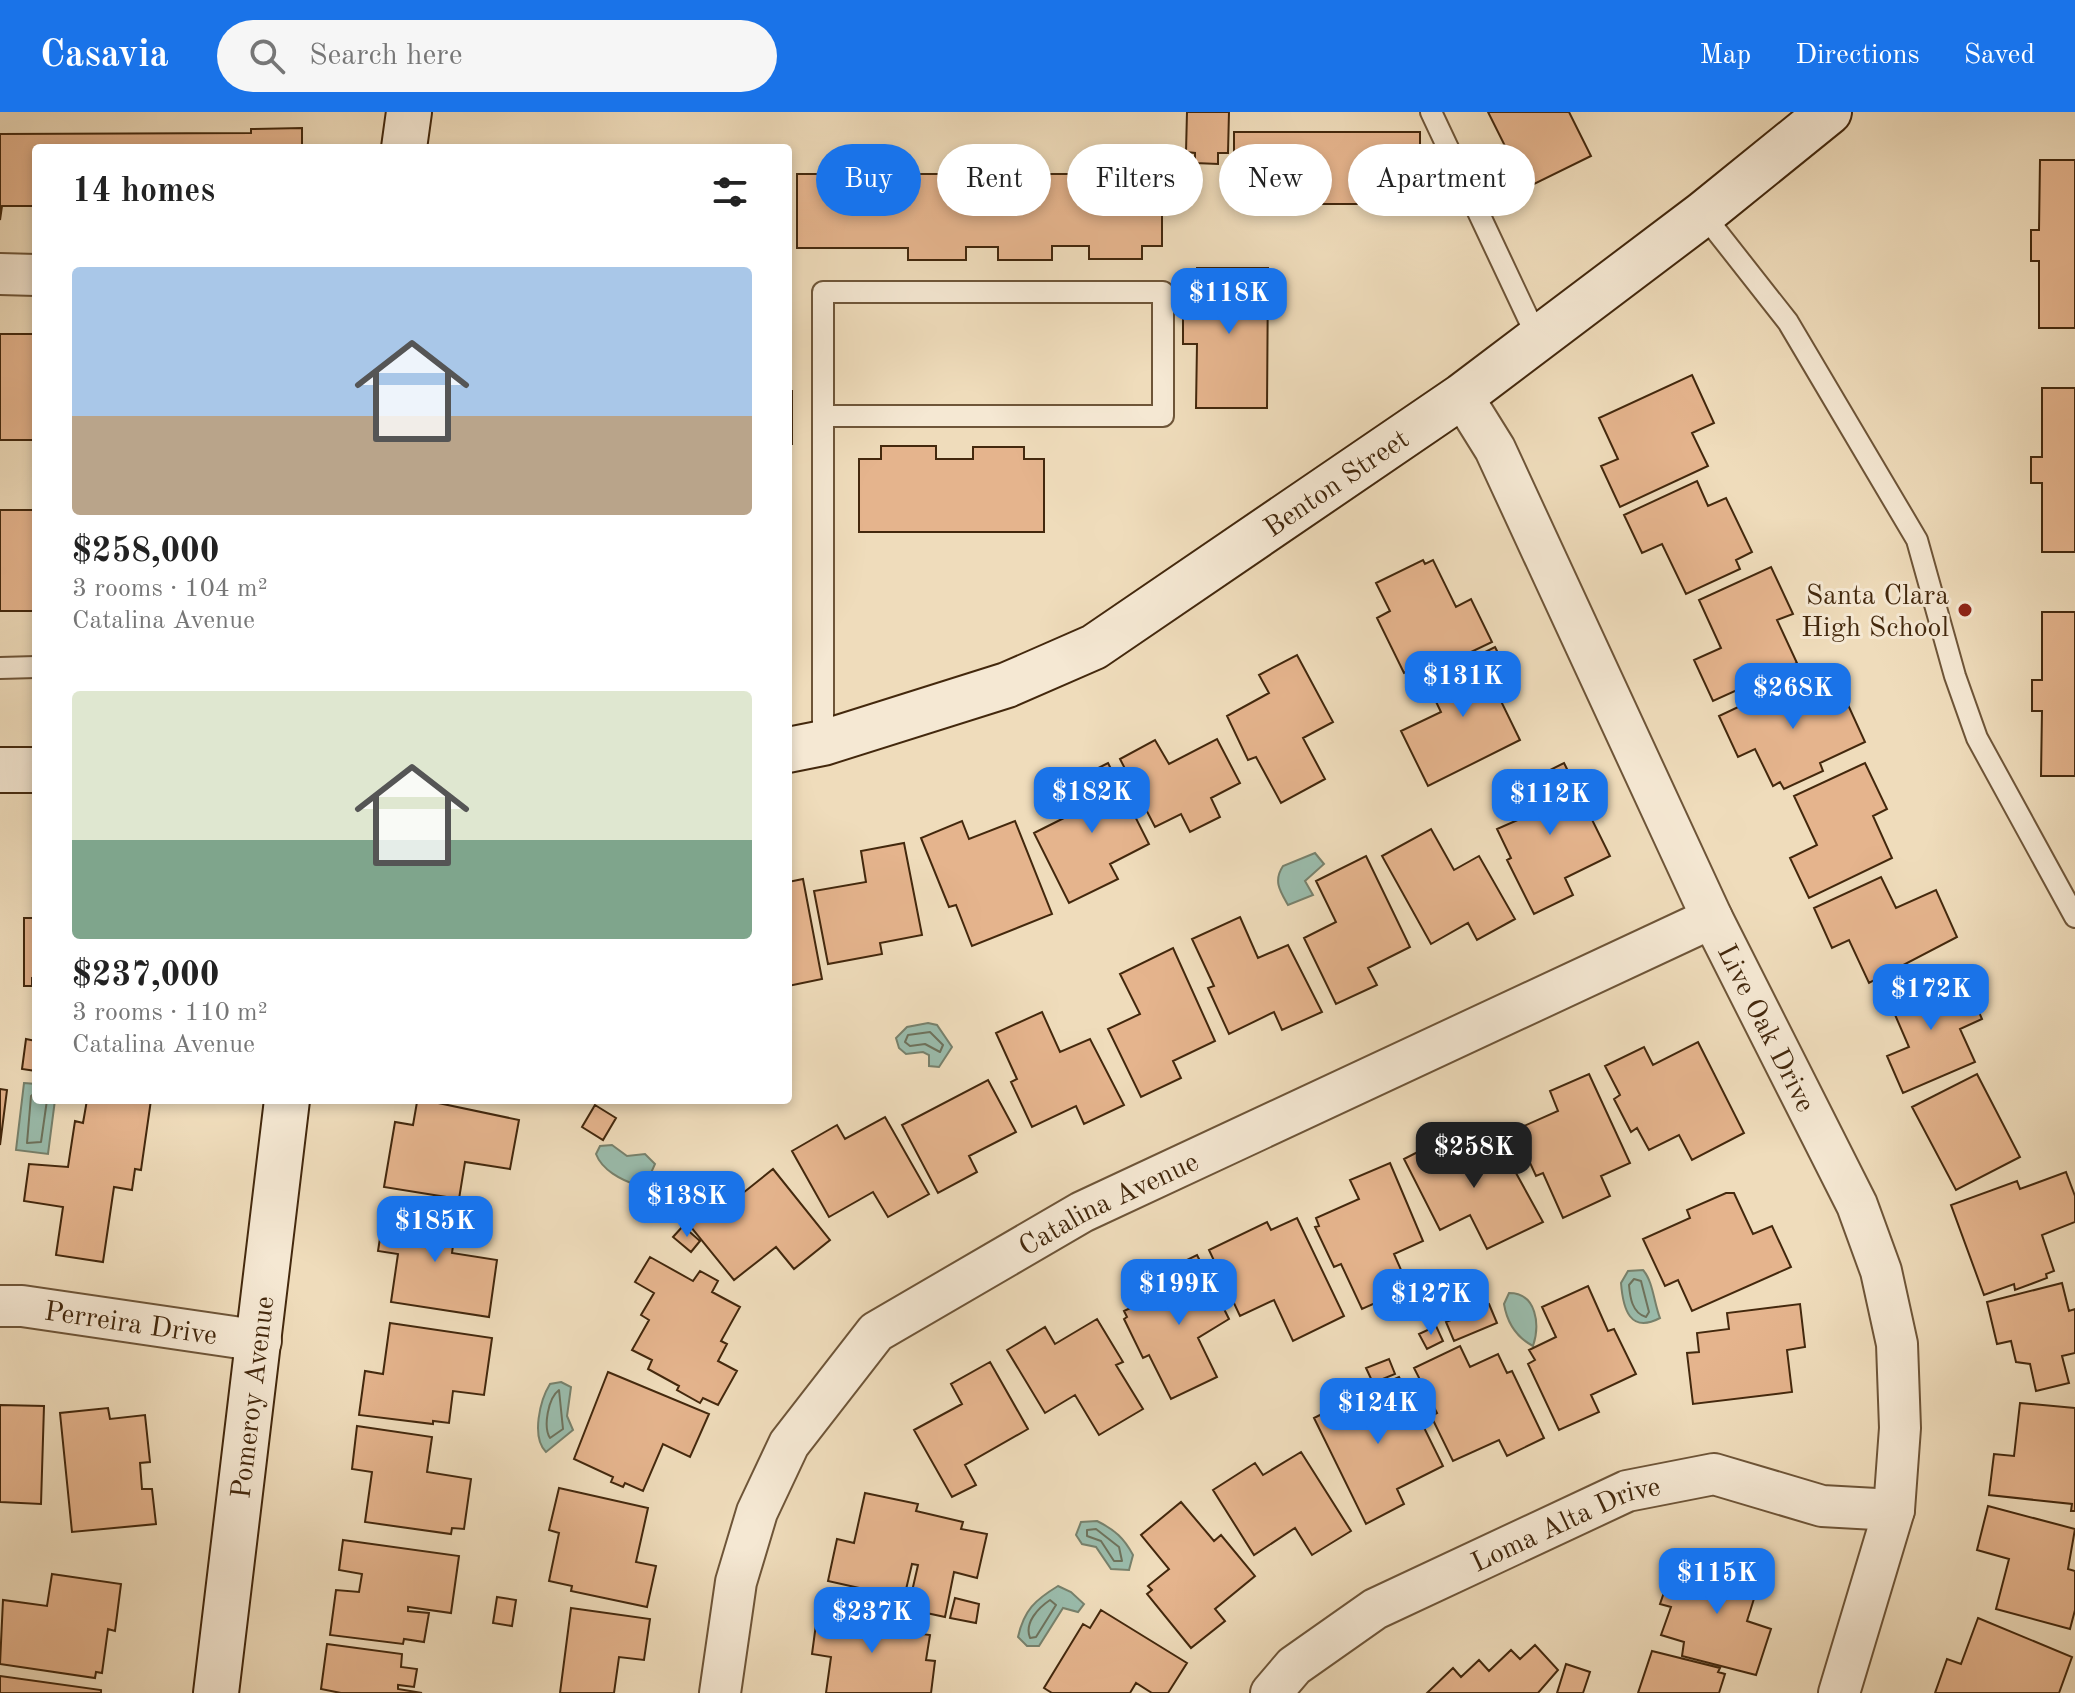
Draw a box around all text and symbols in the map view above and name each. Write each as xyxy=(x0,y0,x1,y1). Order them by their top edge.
search box xyxy=(217,20,777,92)
icon: search xyxy=(245,34,289,78)
text: Casavia xyxy=(40,37,169,75)
text: Search here xyxy=(309,41,462,71)
text: Map xyxy=(1699,42,1751,70)
text: Directions xyxy=(1795,42,1920,70)
text: Saved xyxy=(1964,42,2035,70)
chip: Buy xyxy=(816,144,921,216)
chip: Rent xyxy=(937,144,1051,216)
chip: Filters xyxy=(1067,144,1203,216)
chip: New xyxy=(1219,144,1332,216)
chip: Apartment xyxy=(1348,144,1535,216)
icon: filters xyxy=(708,170,752,214)
text: 14 homes xyxy=(72,175,215,209)
pin: $118K xyxy=(1173,268,1285,336)
text: $118K xyxy=(1189,281,1269,307)
icon: home xyxy=(340,319,484,463)
street label: Benton Street xyxy=(1260,426,1415,544)
text: $258,000 xyxy=(72,535,220,569)
text: 3 rooms · 104 m² xyxy=(72,576,268,602)
place label: Santa Clara High School xyxy=(1801,583,1949,643)
marker: Santa Clara High School xyxy=(1956,601,1974,619)
text: Catalina Avenue xyxy=(72,608,255,634)
pin: $131K xyxy=(1407,651,1519,719)
pin: $268K xyxy=(1737,663,1849,731)
text: $131K xyxy=(1423,664,1503,690)
text: $268K xyxy=(1753,676,1833,702)
icon: home xyxy=(340,743,484,887)
pin: $182K xyxy=(1036,767,1148,835)
pin: $112K xyxy=(1494,769,1606,837)
text: $182K xyxy=(1052,780,1132,806)
text: $112K xyxy=(1510,782,1590,808)
street label: Live Oak Drive xyxy=(1711,941,1819,1117)
text: $237,000 xyxy=(72,959,220,993)
pin: $172K xyxy=(1875,964,1987,1032)
text: $172K xyxy=(1891,977,1971,1003)
text: 3 rooms · 110 m² xyxy=(72,1000,268,1026)
text: Catalina Avenue xyxy=(72,1032,255,1058)
pin: $258K xyxy=(1418,1122,1530,1190)
text: $258K xyxy=(1434,1135,1514,1161)
street label: Catalina Avenue xyxy=(1015,1149,1203,1263)
pin: $138K xyxy=(631,1171,743,1239)
text: $138K xyxy=(647,1184,727,1210)
pin: $185K xyxy=(379,1196,491,1264)
text: $185K xyxy=(395,1209,475,1235)
pin: $199K xyxy=(1123,1259,1235,1327)
pin: $127K xyxy=(1375,1269,1487,1337)
text: $199K xyxy=(1139,1272,1219,1298)
text: $127K xyxy=(1391,1282,1471,1308)
street label: Pomeroy Avenue xyxy=(228,1295,280,1500)
street label: Perreira Drive xyxy=(42,1298,219,1351)
pin: $124K xyxy=(1322,1378,1434,1446)
text: $124K xyxy=(1338,1391,1418,1417)
street label: Loma Alta Drive xyxy=(1468,1474,1663,1579)
pin: $115K xyxy=(1661,1548,1773,1616)
text: $115K xyxy=(1677,1561,1757,1587)
pin: $237K xyxy=(816,1587,928,1655)
text: $237K xyxy=(832,1600,912,1626)

